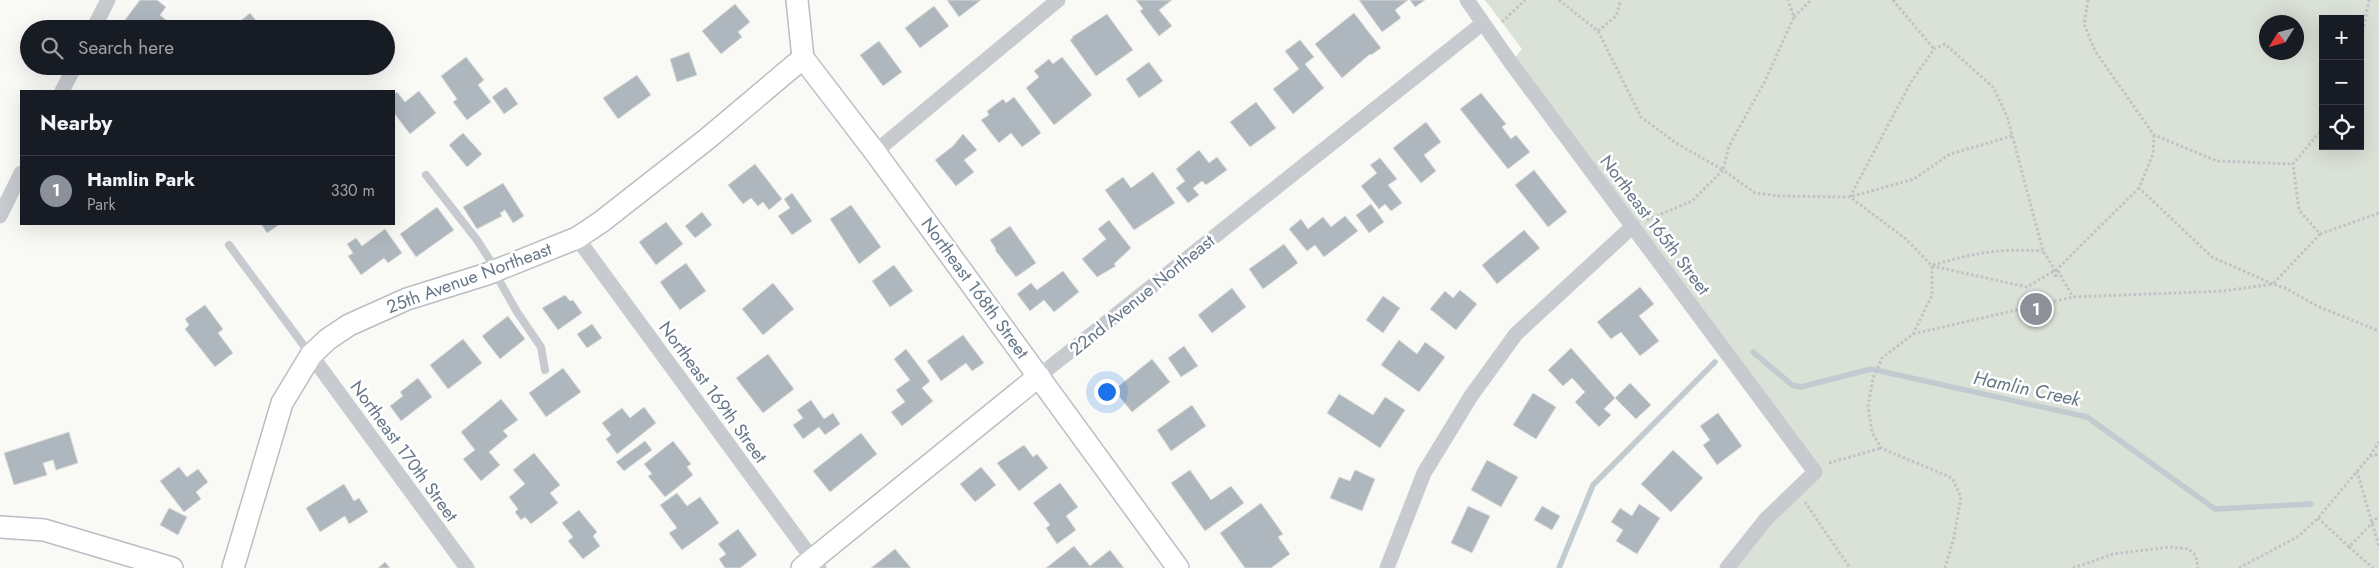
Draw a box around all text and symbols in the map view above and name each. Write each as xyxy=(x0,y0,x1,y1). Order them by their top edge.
north arrow xyxy=(2259,15,2304,60)
map controls xyxy=(2319,15,2364,150)
button: + xyxy=(2319,15,2364,60)
search box xyxy=(20,20,395,75)
icon: search xyxy=(38,34,66,62)
text: Search here xyxy=(78,34,174,61)
button: − xyxy=(2319,60,2364,105)
button: locate xyxy=(2319,105,2364,150)
text: Nearby xyxy=(40,108,112,138)
street label: Northeast 165th Street xyxy=(1594,150,1717,301)
text: Hamlin Park xyxy=(87,166,195,193)
text: 1 xyxy=(52,179,60,202)
text: 330 m xyxy=(331,179,375,202)
text: Park xyxy=(87,193,116,216)
street label: Northeast 168th Street xyxy=(915,212,1036,365)
street label: 22nd Avenue Northeast xyxy=(1064,228,1221,362)
street label: 25th Avenue Northeast xyxy=(383,236,556,320)
pin: 1 xyxy=(2020,290,2052,328)
street label: Northeast 169th Street xyxy=(653,316,774,469)
water label: Hamlin Creek xyxy=(1971,364,2084,413)
street label: Northeast 170th Street xyxy=(344,375,465,528)
your location xyxy=(1094,379,1120,405)

